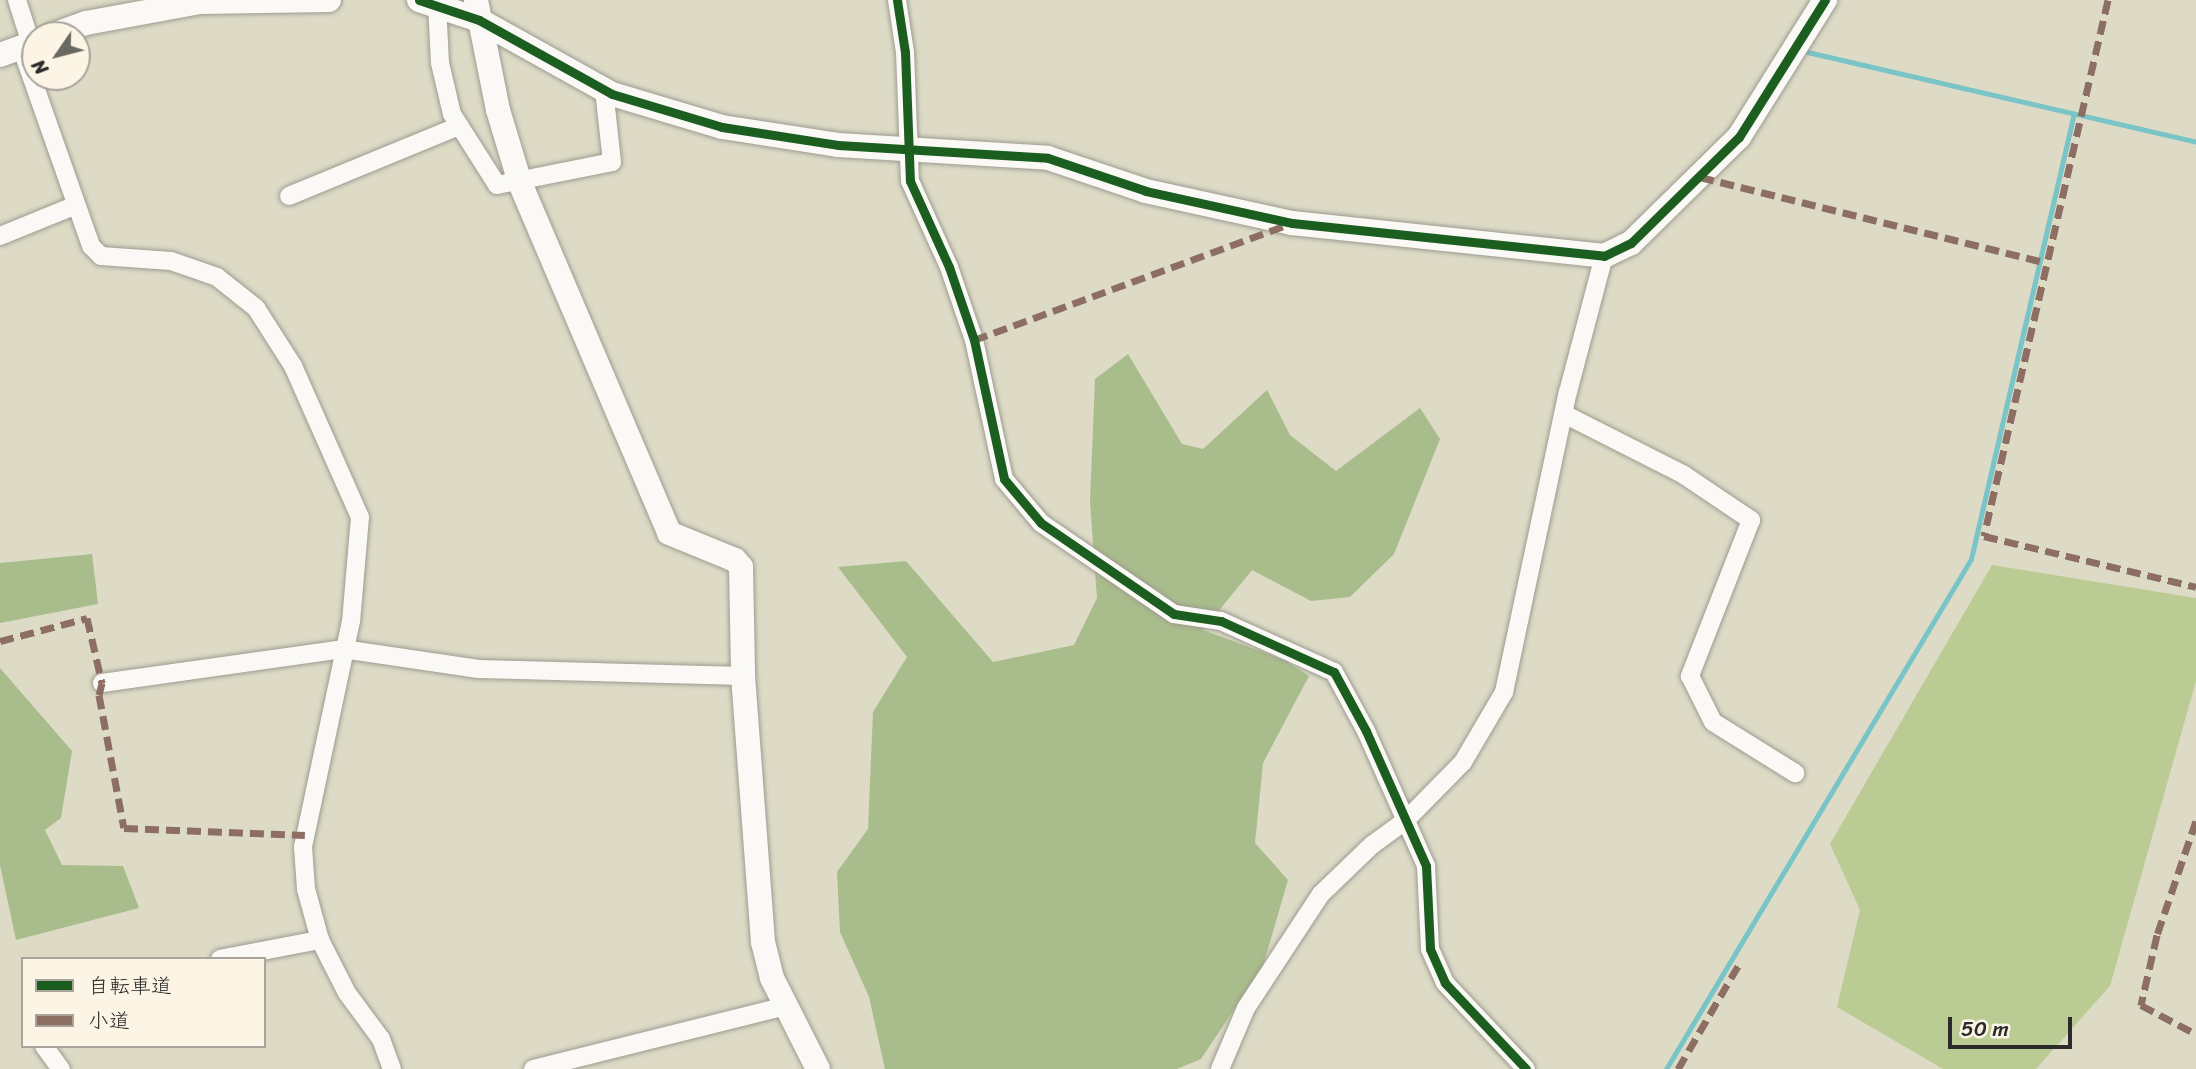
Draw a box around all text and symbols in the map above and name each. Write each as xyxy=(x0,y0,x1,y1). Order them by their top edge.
north arrow xyxy=(21,21,91,91)
text: N xyxy=(23,52,57,82)
legend xyxy=(21,957,266,1048)
text: 自転車道 xyxy=(88,967,172,1005)
text: 小道 xyxy=(88,1002,130,1040)
scale bar xyxy=(1951,1002,2075,1046)
text: 50 m xyxy=(1961,1010,2009,1048)

